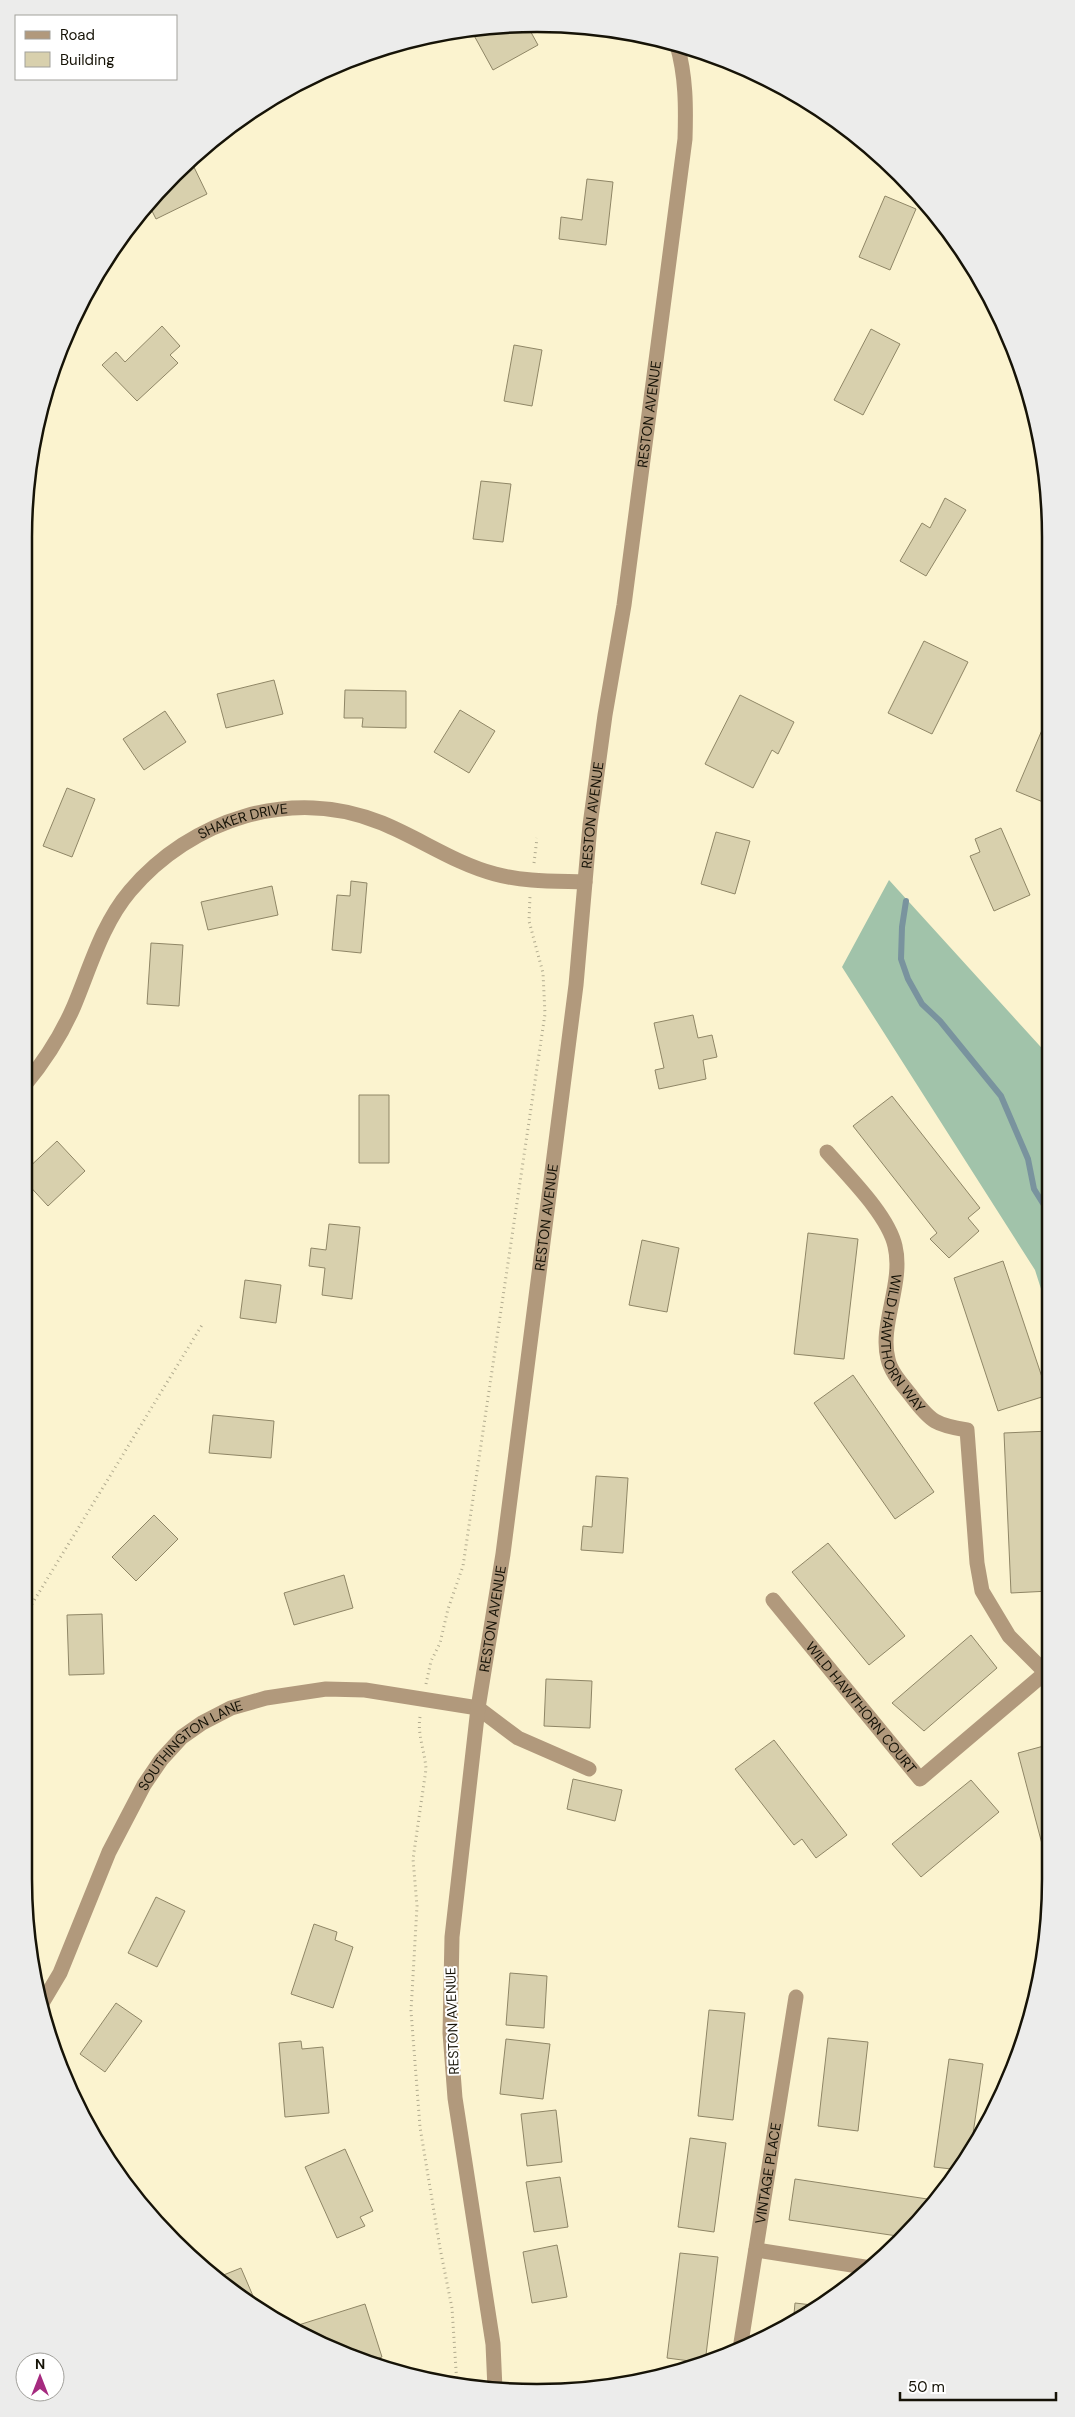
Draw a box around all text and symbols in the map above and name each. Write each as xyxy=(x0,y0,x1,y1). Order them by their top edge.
legend xyxy=(15,15,178,80)
text: Road xyxy=(60,25,95,45)
text: Building xyxy=(60,50,115,70)
street label: RESTON AVENUE xyxy=(633,360,665,469)
street label: RESTON AVENUE xyxy=(577,760,608,869)
street label: SHAKER DRIVE xyxy=(195,799,289,843)
street label: RESTON AVENUE xyxy=(530,1163,562,1272)
street label: WILD HAWTHORN WAY xyxy=(877,1273,929,1416)
street label: RESTON AVENUE xyxy=(475,1564,510,1673)
street label: WILD HAWTHORN COURT xyxy=(802,1638,921,1777)
street label: SOUTHINGTON LANE xyxy=(134,1696,245,1793)
street label: RESTON AVENUE xyxy=(441,1967,463,2075)
street label: VINTAGE PLACE xyxy=(751,2121,785,2225)
north arrow xyxy=(15,2352,65,2402)
text: N xyxy=(35,2355,45,2373)
scale bar xyxy=(900,2370,1056,2402)
text: 50 m xyxy=(908,2377,945,2397)

